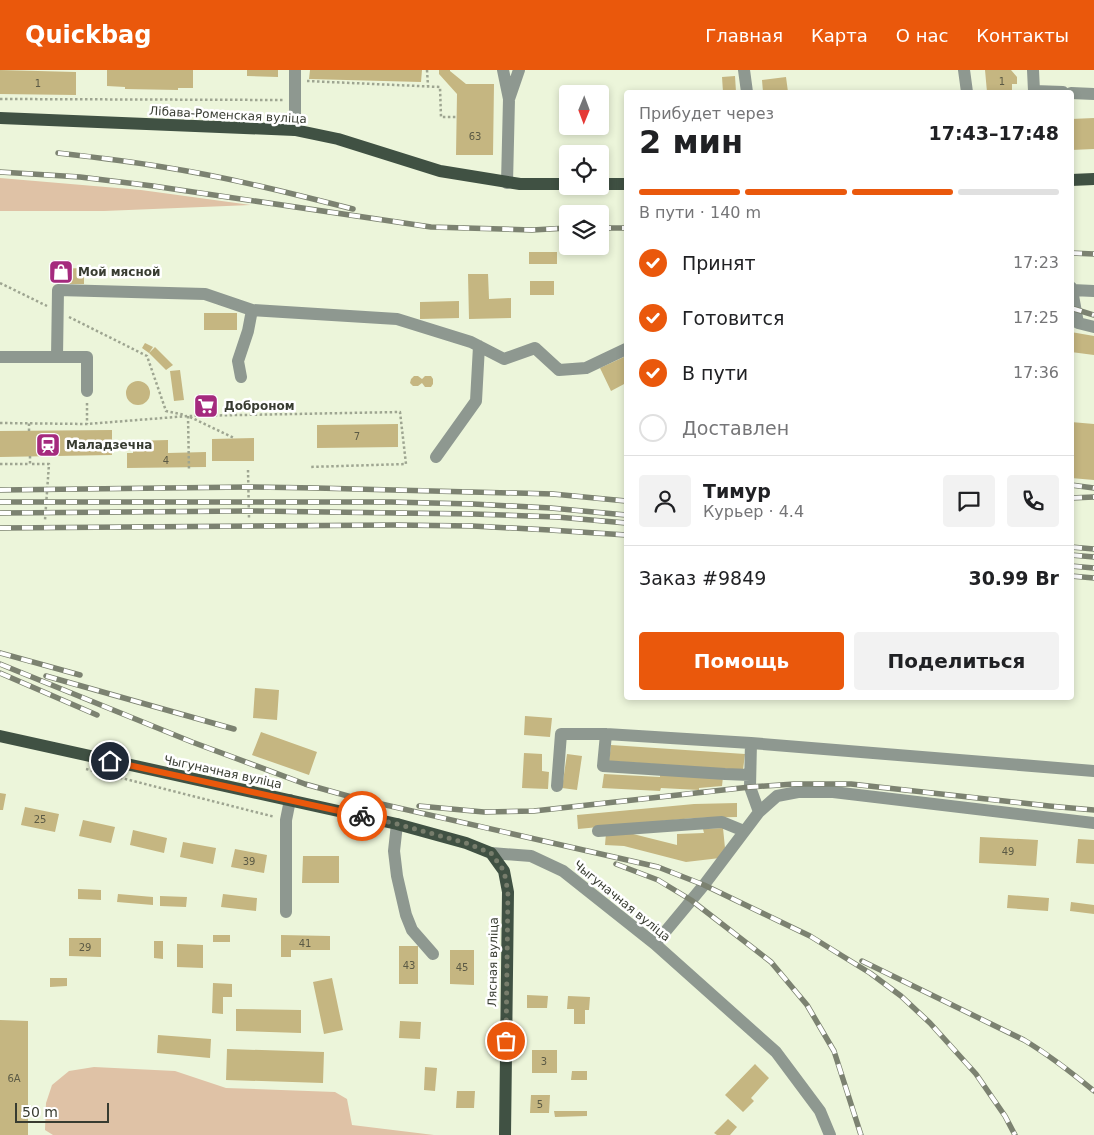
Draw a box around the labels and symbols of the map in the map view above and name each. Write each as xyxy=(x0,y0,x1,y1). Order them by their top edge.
house number: 1 xyxy=(999,76,1005,87)
house number: 1 xyxy=(35,78,41,89)
north arrow xyxy=(559,85,609,135)
street label: Лібава-Роменская вуліца xyxy=(149,104,307,126)
house number: 63 xyxy=(469,131,481,142)
shop icon: Мой мясной xyxy=(48,259,74,285)
place label: Мой мясной xyxy=(78,265,160,279)
supermarket icon: Доброном xyxy=(193,393,219,419)
place label: Доброном xyxy=(224,399,295,413)
house number: 7 xyxy=(354,431,360,442)
station icon: Маладзечна xyxy=(35,432,61,458)
place label: Маладзечна xyxy=(66,438,152,452)
house number: 4 xyxy=(163,455,169,466)
pin xyxy=(89,740,131,782)
street label: Чыгуначная вуліца xyxy=(163,753,283,791)
courier xyxy=(337,791,387,841)
house number: 25 xyxy=(34,814,46,825)
house number: 49 xyxy=(1002,846,1014,857)
house number: 39 xyxy=(243,856,255,867)
street label: Чыгуначная вуліца xyxy=(571,858,673,944)
street label: Лясная вуліца xyxy=(485,917,501,1007)
house number: 41 xyxy=(299,938,311,949)
house number: 29 xyxy=(79,942,91,953)
house number: 43 xyxy=(403,960,415,971)
house number: 45 xyxy=(456,962,468,973)
pin xyxy=(485,1020,527,1062)
house number: 3 xyxy=(541,1056,547,1067)
house number: 6А xyxy=(7,1073,21,1084)
house number: 5 xyxy=(537,1099,543,1110)
scale bar xyxy=(15,1100,109,1123)

